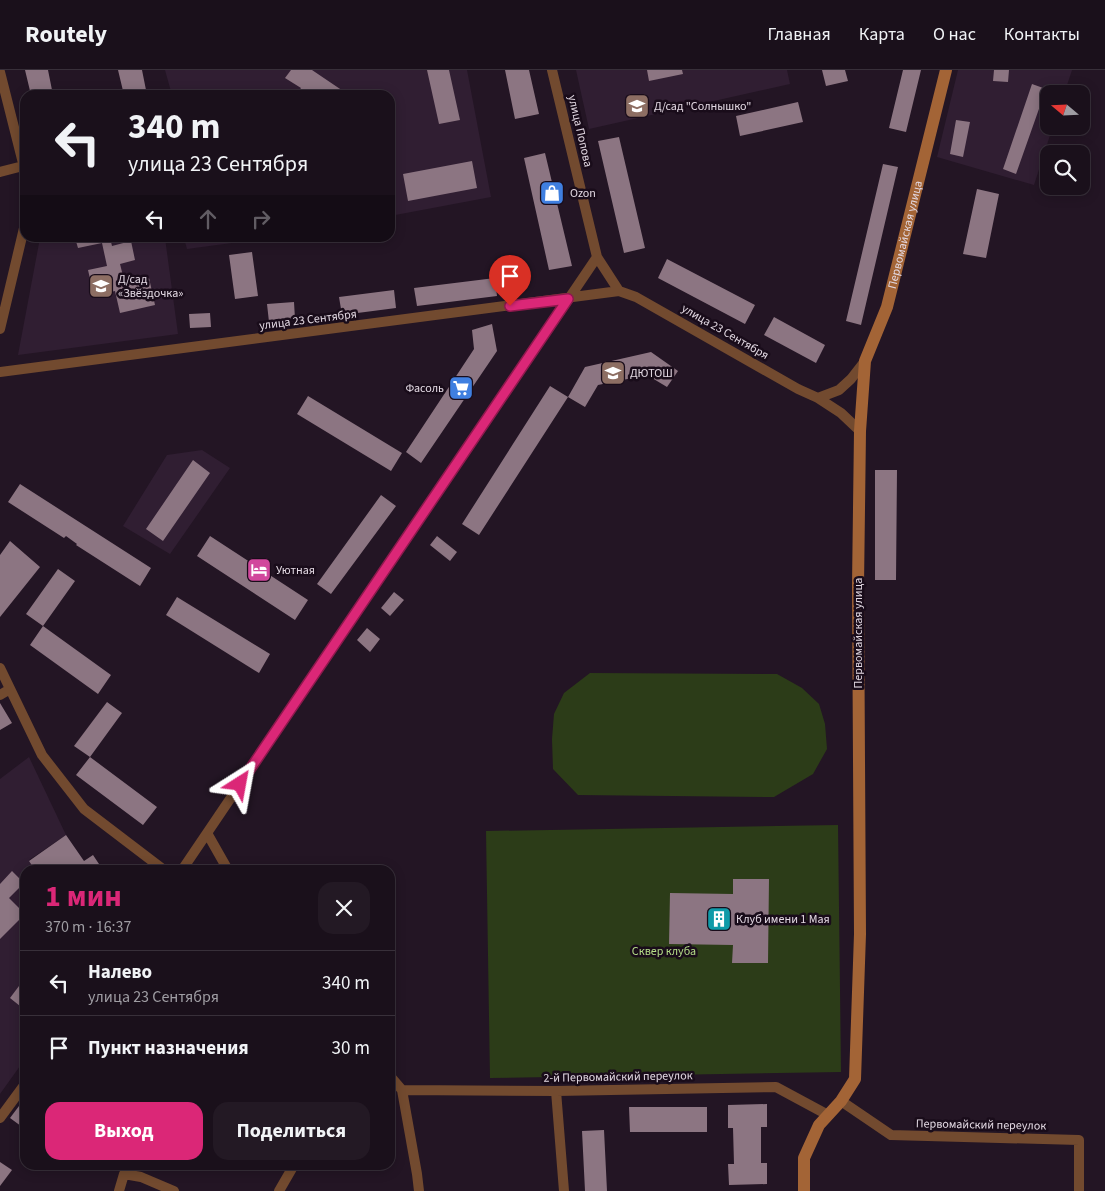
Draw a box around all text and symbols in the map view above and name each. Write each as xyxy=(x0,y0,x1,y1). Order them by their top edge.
text: Routely xyxy=(25,17,107,52)
text: Главная xyxy=(768,22,831,47)
text: Карта xyxy=(859,22,905,47)
text: О нас xyxy=(933,22,976,47)
text: Контакты xyxy=(1004,22,1080,47)
north arrow xyxy=(1040,85,1090,135)
map controls xyxy=(1040,85,1090,195)
street label: улица Попова xyxy=(563,93,597,169)
school or university icon: Д/сад "Солнышко" xyxy=(624,93,650,119)
place label: Д/сад "Солнышко" xyxy=(654,98,751,115)
text: 340 m xyxy=(128,102,220,152)
icon: left xyxy=(45,110,110,175)
button: search xyxy=(1040,145,1090,195)
text: улица 23 Сентября xyxy=(128,148,308,180)
street label: Первомайская улица xyxy=(883,179,927,291)
shop icon: Ozon xyxy=(539,180,565,206)
place label: Ozon xyxy=(570,185,596,202)
icon: left xyxy=(141,205,169,233)
icon: ahead xyxy=(194,205,222,233)
icon: right xyxy=(247,205,275,233)
pin xyxy=(489,255,531,306)
icon: arrive xyxy=(496,262,524,290)
place label: Д/сад «Звёздочка» xyxy=(118,271,183,302)
school or university icon: Д/сад «Звёздочка» xyxy=(88,273,114,299)
street label: улица 23 Сентября xyxy=(678,300,772,364)
street label: улица 23 Сентября xyxy=(258,306,358,334)
school or university icon: ДЮТОШ xyxy=(600,360,626,386)
place label: ДЮТОШ xyxy=(630,365,673,382)
supermarket icon: Фасоль xyxy=(448,375,474,401)
place label: Фасоль xyxy=(405,380,444,397)
hotel icon: Уютная xyxy=(246,557,272,583)
place label: Уютная xyxy=(276,562,315,579)
street label: Первомайская улица xyxy=(850,578,867,688)
position arrow xyxy=(213,757,265,809)
text: 1 мин xyxy=(45,875,122,918)
button: close xyxy=(318,882,370,934)
building icon: Клуб имени 1 Мая xyxy=(706,906,732,932)
place label: Клуб имени 1 Мая xyxy=(736,911,830,928)
text: 370 m · 16:37 xyxy=(45,916,132,938)
park label: Сквер клуба xyxy=(632,943,696,960)
text: Налево xyxy=(88,959,152,986)
icon: left xyxy=(45,969,73,997)
text: 340 m xyxy=(322,970,370,997)
text: улица 23 Сентября xyxy=(88,986,219,1008)
icon: arrive xyxy=(45,1034,73,1062)
text: Пункт назначения xyxy=(88,1035,249,1062)
text: 30 m xyxy=(332,1035,370,1062)
street label: 2-й Первомайский переулок xyxy=(543,1067,693,1087)
button: Выход xyxy=(45,1102,203,1160)
button: Поделиться xyxy=(213,1102,370,1160)
street label: Первомайский переулок xyxy=(916,1115,1046,1135)

